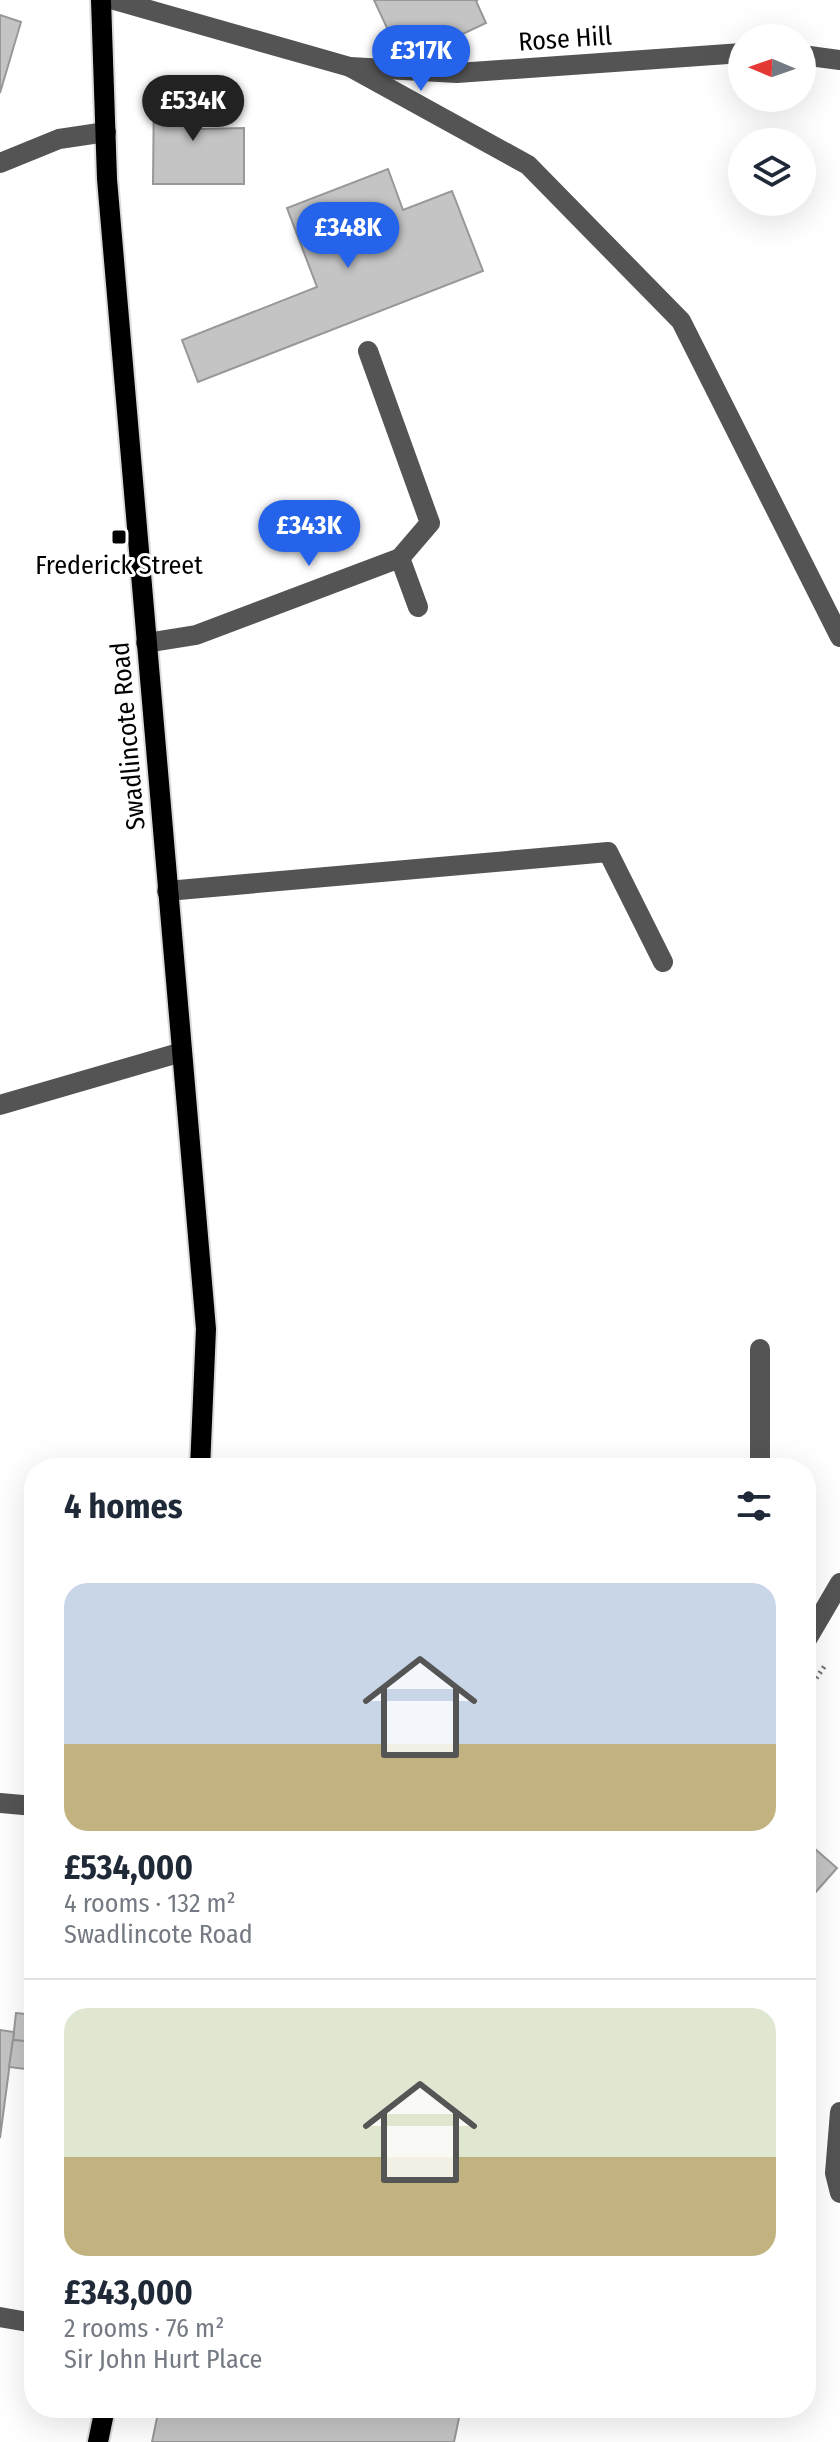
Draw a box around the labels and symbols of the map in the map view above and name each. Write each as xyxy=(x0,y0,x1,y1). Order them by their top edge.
street label: Rose Hill xyxy=(517,20,613,58)
north arrow xyxy=(728,24,816,112)
pin: £317K xyxy=(365,25,477,93)
pin: £534K xyxy=(137,75,249,143)
pin: £348K xyxy=(292,202,404,270)
pin: £343K xyxy=(253,500,365,568)
marker: Frederick Street xyxy=(110,528,128,546)
place label: Frederick Street xyxy=(35,550,203,581)
street label: Swadlincote Road xyxy=(104,641,152,831)

